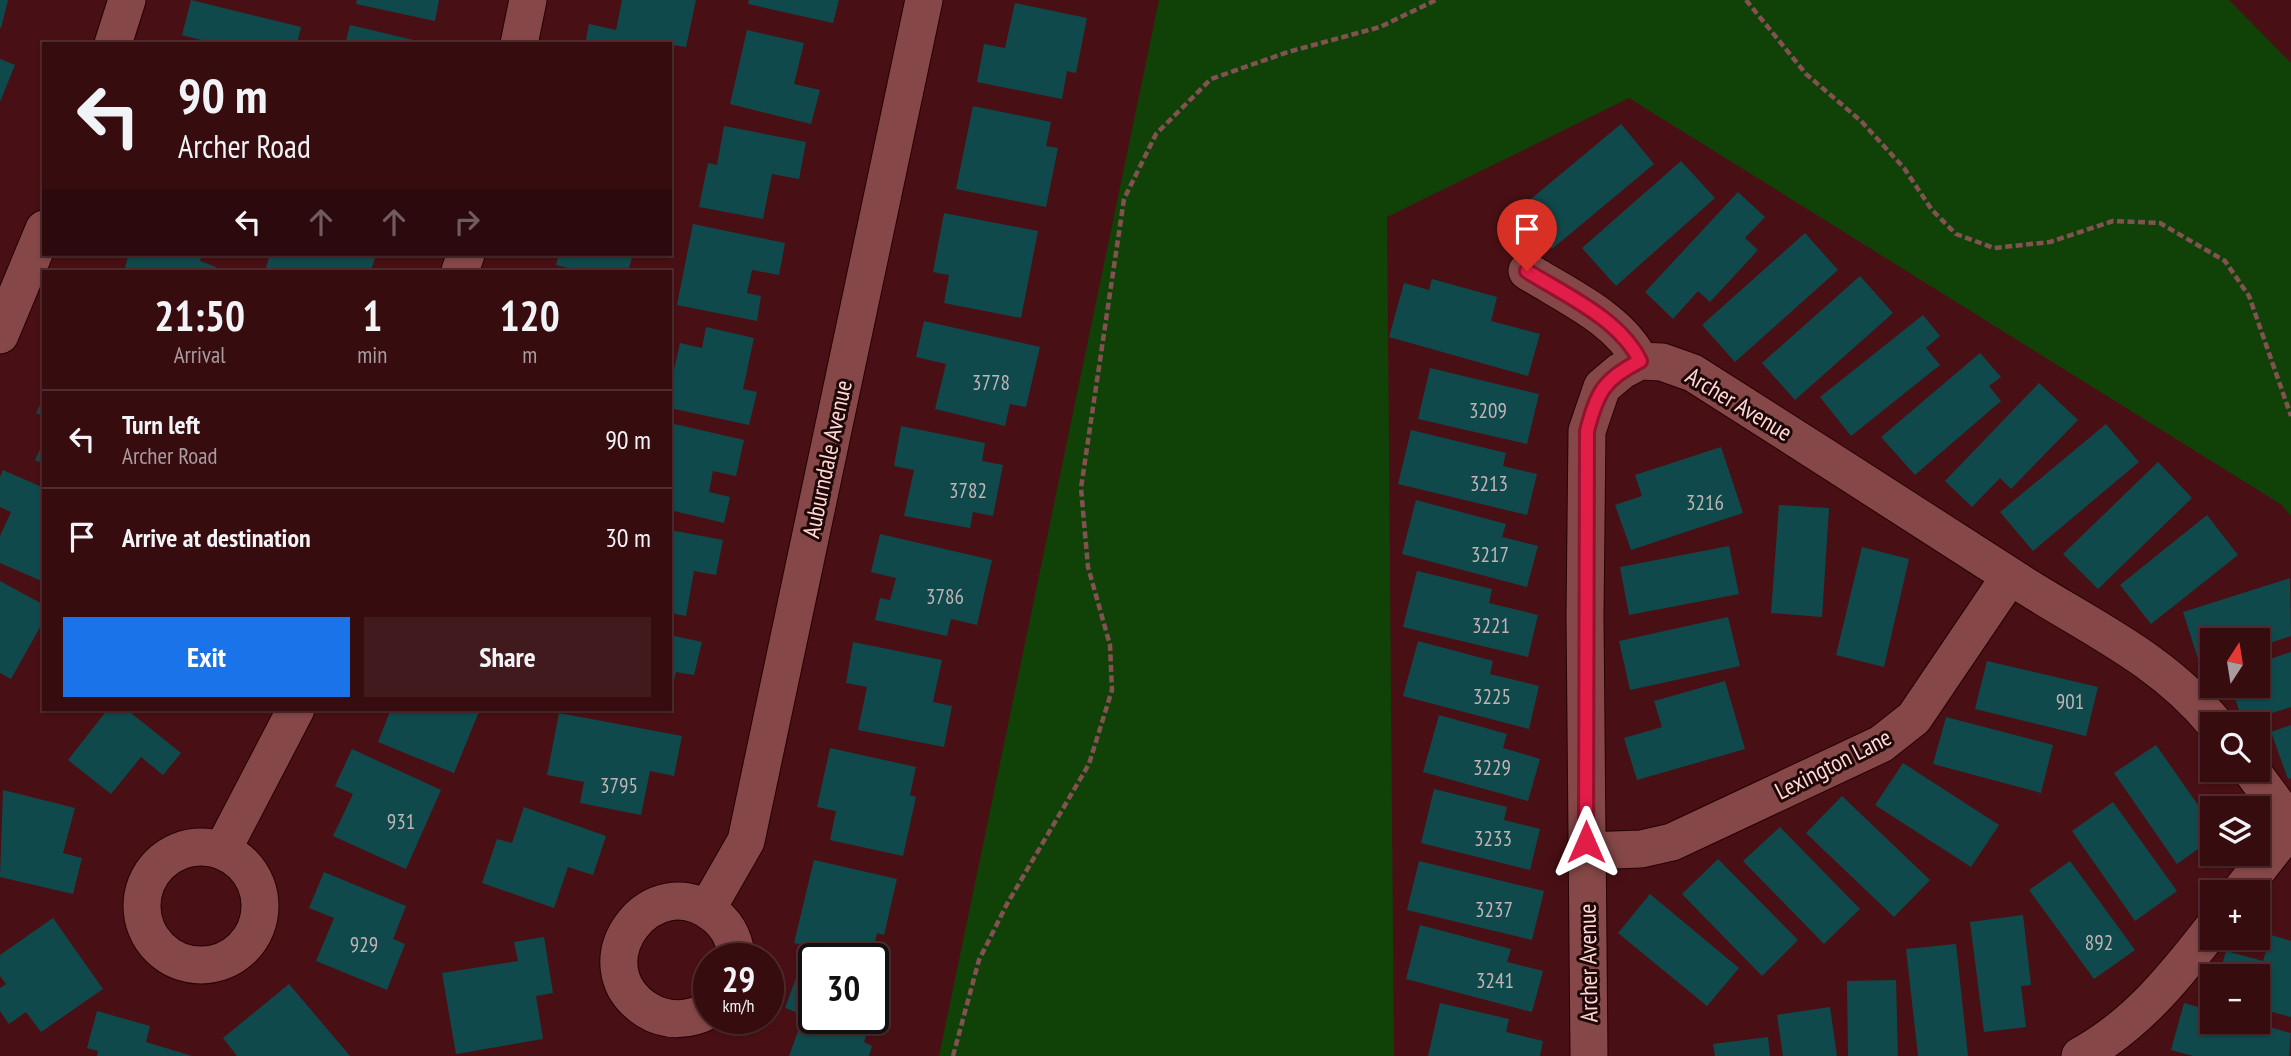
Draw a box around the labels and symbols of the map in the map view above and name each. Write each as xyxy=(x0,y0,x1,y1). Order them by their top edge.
pin xyxy=(1497,199,1557,271)
street label: Archer Avenue xyxy=(1680,360,1798,448)
house number: 3778 xyxy=(972,369,1010,396)
street label: Auburndale Avenue xyxy=(795,377,859,541)
house number: 3209 xyxy=(1469,397,1507,424)
house number: 3213 xyxy=(1470,470,1508,497)
house number: 3782 xyxy=(949,477,987,504)
house number: 3216 xyxy=(1686,489,1724,516)
house number: 3217 xyxy=(1471,541,1509,568)
house number: 3786 xyxy=(926,583,964,610)
house number: 3221 xyxy=(1472,612,1510,639)
north arrow xyxy=(2200,628,2270,698)
house number: 3225 xyxy=(1473,683,1511,710)
house number: 901 xyxy=(2056,688,2084,715)
street label: Lexington Lane xyxy=(1770,721,1896,807)
house number: 3229 xyxy=(1473,754,1511,781)
house number: 3795 xyxy=(600,772,638,799)
position arrow xyxy=(1549,805,1623,879)
house number: 931 xyxy=(387,808,415,835)
house number: 3233 xyxy=(1474,825,1512,852)
house number: 3237 xyxy=(1475,896,1513,923)
street label: Archer Avenue xyxy=(1571,903,1605,1023)
house number: 892 xyxy=(2085,929,2113,956)
house number: 929 xyxy=(350,931,378,958)
speed limit sign: 30 xyxy=(798,943,889,1034)
house number: 3241 xyxy=(1476,967,1514,994)

